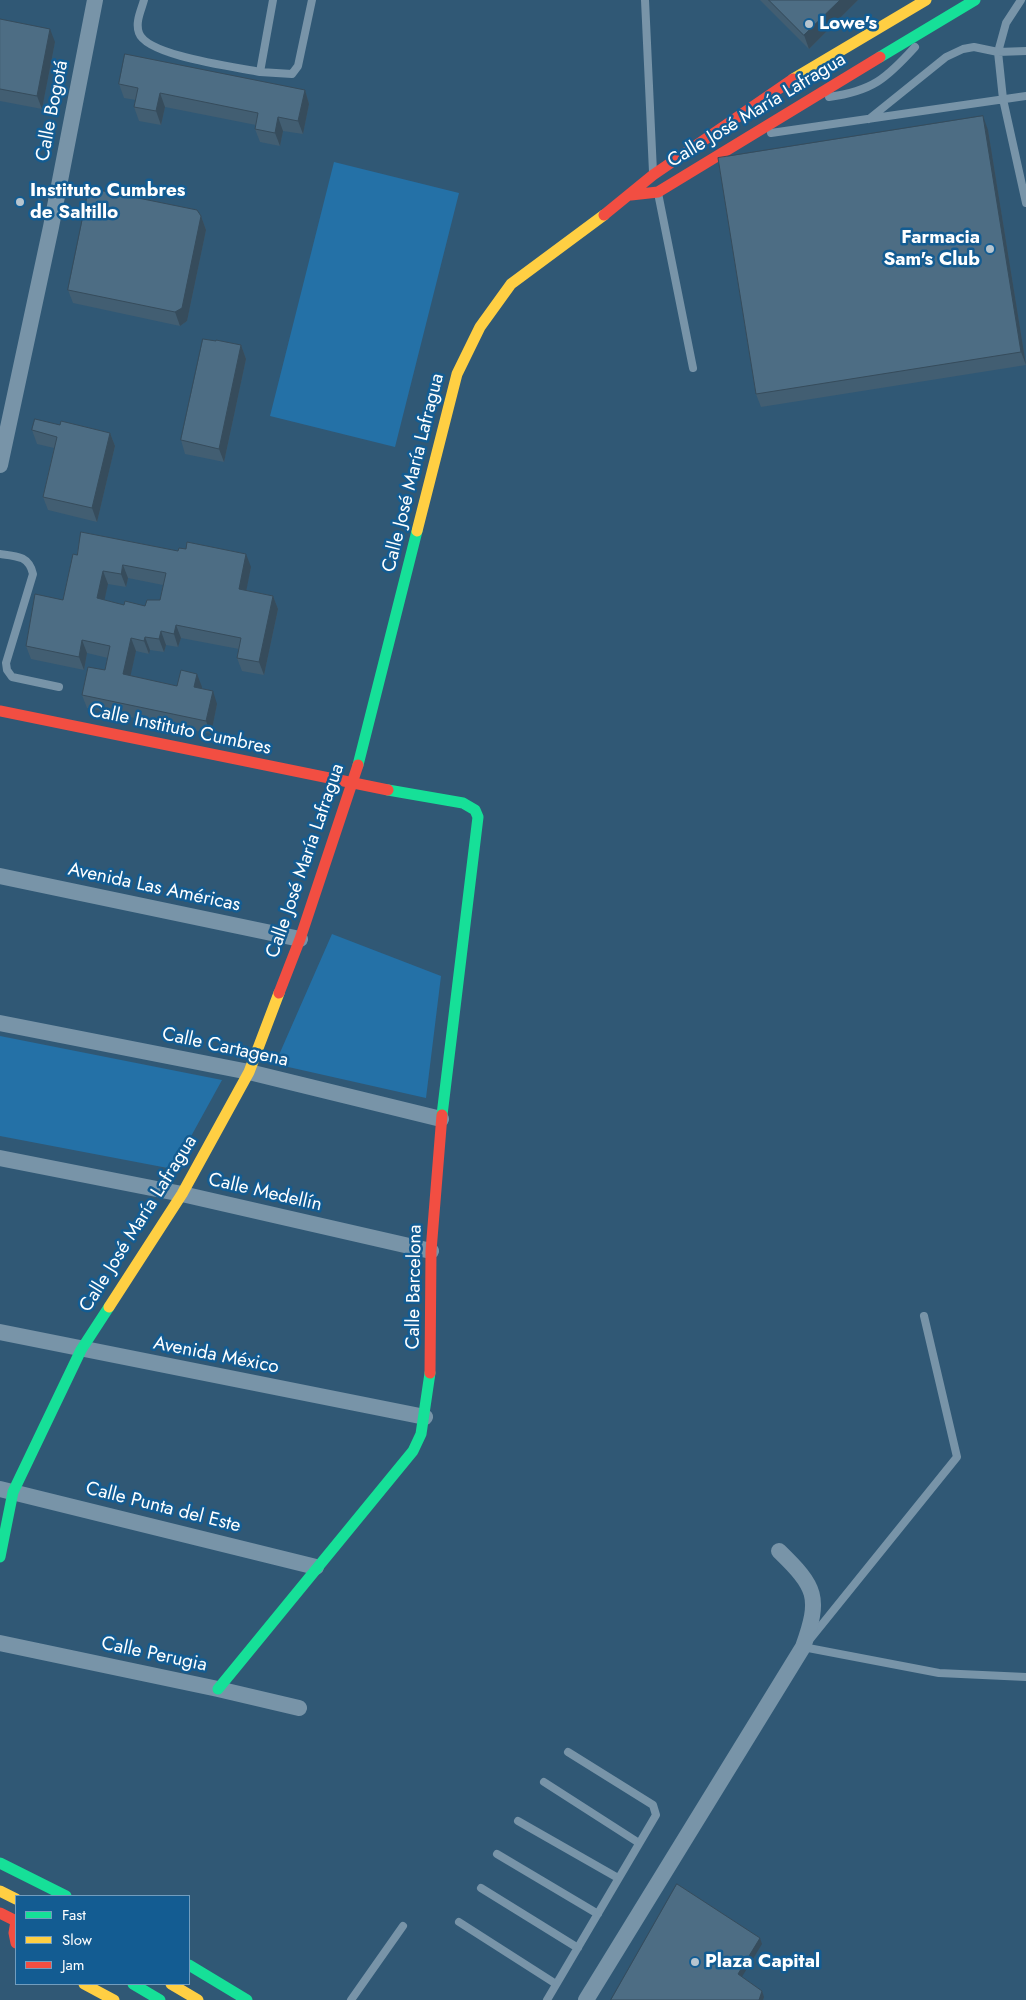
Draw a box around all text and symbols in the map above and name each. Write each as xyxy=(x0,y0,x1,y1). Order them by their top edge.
place label: Lowe's xyxy=(819,13,877,35)
marker: Lowe's xyxy=(803,18,815,30)
street label: Calle José María Lafragua xyxy=(664,49,850,173)
street label: Calle Bogotá xyxy=(32,59,74,163)
place label: Instituto Cumbres de Saltillo xyxy=(30,180,185,224)
marker: Instituto Cumbres de Saltillo xyxy=(14,196,26,208)
place label: Farmacia Sam's Club xyxy=(883,227,980,271)
marker: Farmacia Sam's Club xyxy=(984,243,996,255)
street label: Calle José María Lafragua xyxy=(378,371,450,575)
street label: Calle Instituto Cumbres xyxy=(87,700,273,760)
street label: Calle José María Lafragua xyxy=(262,761,350,961)
street label: Avenida Las Américas xyxy=(66,859,242,917)
street label: Calle Cartagena xyxy=(160,1023,290,1073)
street label: Calle José María Lafragua xyxy=(75,1131,203,1317)
street label: Calle Medellín xyxy=(206,1169,324,1217)
street label: Calle Barcelona xyxy=(403,1224,427,1350)
street label: Avenida México xyxy=(151,1333,281,1379)
street label: Calle Punta del Este xyxy=(83,1478,243,1538)
street label: Calle Perugia xyxy=(99,1633,209,1677)
legend xyxy=(15,1895,190,1985)
text: Fast xyxy=(62,1904,86,1926)
text: Slow xyxy=(62,1929,92,1951)
place label: Plaza Capital xyxy=(705,1951,820,1973)
text: Jam xyxy=(62,1954,85,1976)
marker: Plaza Capital xyxy=(689,1956,701,1968)

